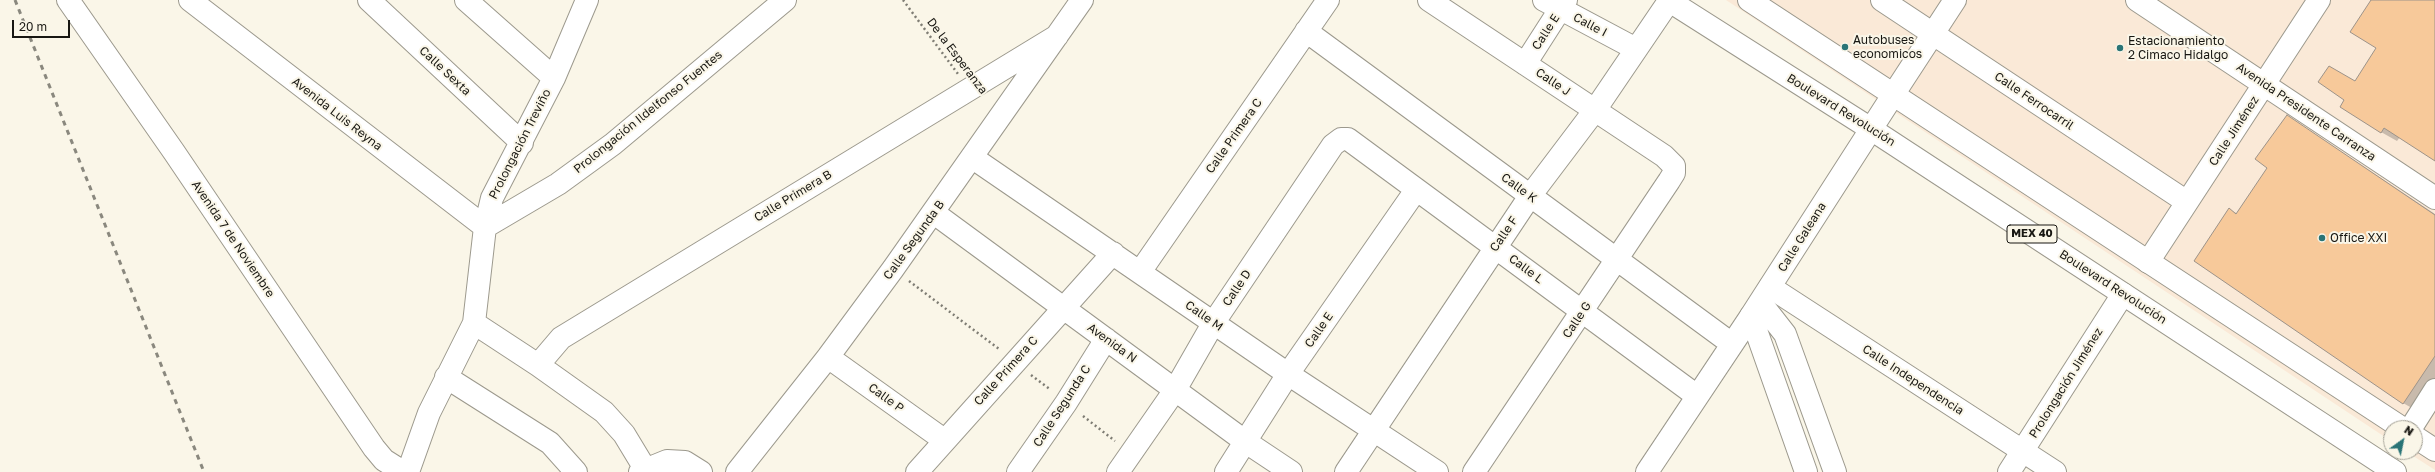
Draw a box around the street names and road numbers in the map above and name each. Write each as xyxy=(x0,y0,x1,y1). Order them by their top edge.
street label: Calle I xyxy=(1571,10,1609,40)
street label: Calle E xyxy=(1529,11,1563,53)
street label: De la Esperanza xyxy=(924,15,990,97)
street label: Calle Sexta xyxy=(416,43,474,99)
street label: Prolongación Ildelfonso Fuentes xyxy=(571,48,725,176)
street label: Avenida Presidente Carranza xyxy=(2234,60,2378,164)
street label: Calle J xyxy=(1533,65,1573,99)
street label: Calle Ferrocarril xyxy=(1992,69,2076,133)
street label: Boulevard Revolución xyxy=(1784,71,1898,149)
street label: Avenida Luis Reyna xyxy=(289,74,385,154)
street label: Prolongación Treviño xyxy=(486,87,554,201)
street label: Calle Jiménez xyxy=(2206,93,2262,169)
street label: Calle Primera C xyxy=(1203,96,1265,176)
street label: Calle Primera B xyxy=(752,167,834,225)
street label: Calle K xyxy=(1498,170,1540,206)
street label: Avenida 7 de Noviembre xyxy=(189,178,277,300)
street label: Calle Segunda B xyxy=(880,198,948,282)
street label: Calle Galeana xyxy=(1775,200,1829,274)
street label: Calle F xyxy=(1487,214,1521,254)
road number: MEX 40 xyxy=(2007,225,2057,243)
street label: Boulevard Revolución xyxy=(2057,247,2169,327)
street label: Calle L xyxy=(1506,251,1546,287)
street label: Calle D xyxy=(1220,267,1254,309)
street label: Calle M xyxy=(1182,298,1226,334)
street label: Calle G xyxy=(1560,299,1594,341)
street label: Calle E xyxy=(1302,310,1336,350)
street label: Avenida N xyxy=(1084,320,1140,366)
street label: Prolongación Jiménez xyxy=(2026,325,2106,441)
street label: Calle Primera C xyxy=(971,333,1041,409)
street label: Calle Independencia xyxy=(1860,342,1966,418)
street label: Calle Segunda C xyxy=(1030,362,1094,450)
street label: Calle P xyxy=(865,380,907,416)

